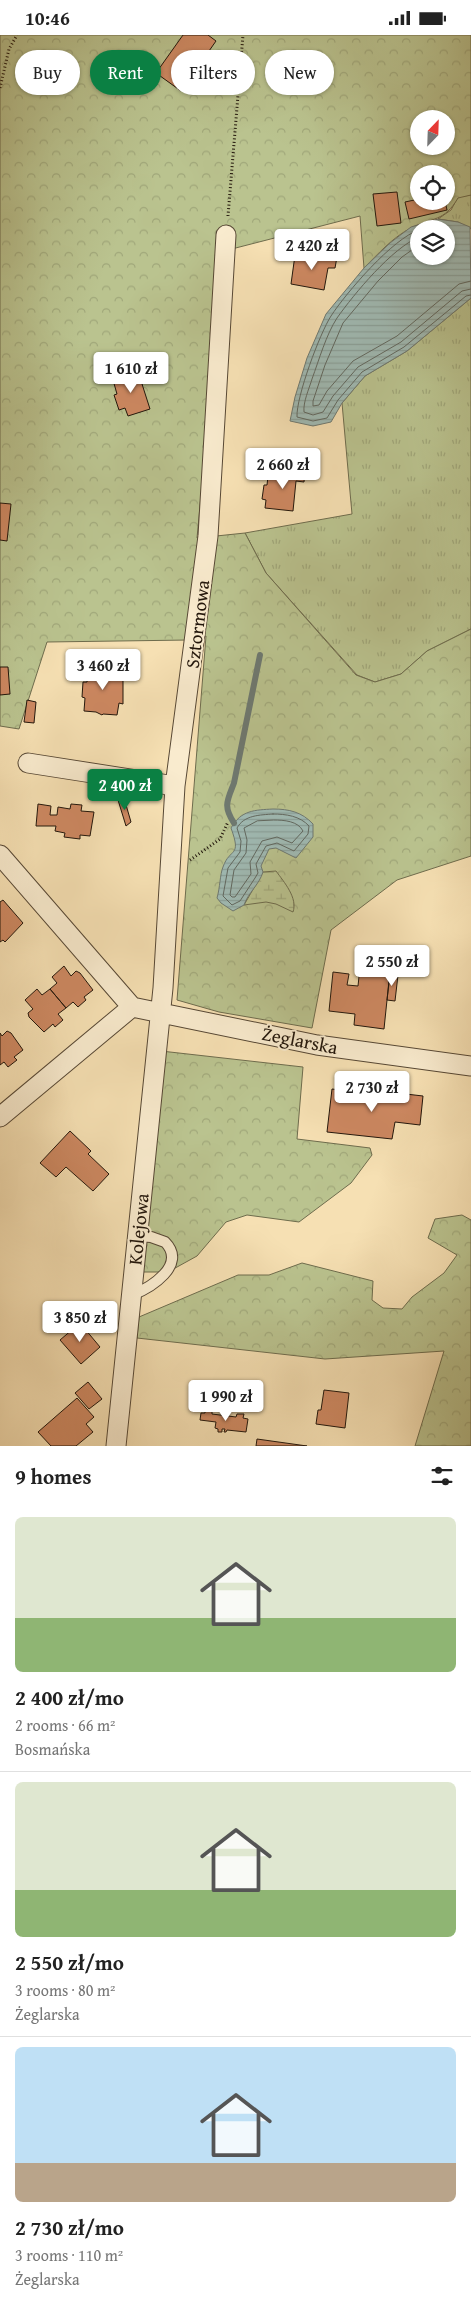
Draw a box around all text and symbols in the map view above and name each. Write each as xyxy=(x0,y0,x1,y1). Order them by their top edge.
text: 10:46 xyxy=(25,4,70,32)
chip: Buy xyxy=(15,50,80,95)
chip: Rent xyxy=(90,50,161,95)
chip: Filters xyxy=(171,50,255,95)
chip: New xyxy=(265,50,334,95)
north arrow xyxy=(410,110,455,155)
map controls xyxy=(410,110,455,265)
button: locate xyxy=(410,165,455,210)
button: layers xyxy=(410,220,455,265)
pin: 2 420 zł xyxy=(260,229,364,271)
text: 2 420 zł xyxy=(285,233,339,257)
pin: 1 610 zł xyxy=(79,351,183,394)
text: 1 610 zł xyxy=(104,356,158,380)
pin: 2 660 zł xyxy=(231,447,335,490)
text: 2 660 zł xyxy=(256,452,310,476)
street label: Sztormowa xyxy=(178,578,216,670)
pin: 3 460 zł xyxy=(51,649,155,691)
text: 3 460 zł xyxy=(76,653,130,677)
pin: 2 400 zł xyxy=(73,769,177,811)
text: 2 400 zł xyxy=(98,773,152,797)
pin: 2 550 zł xyxy=(340,945,444,987)
text: 2 550 zł xyxy=(365,949,419,973)
street label: Żeglarska xyxy=(260,1019,340,1061)
pin: 2 730 zł xyxy=(320,1071,424,1113)
text: 2 730 zł xyxy=(345,1075,399,1099)
street label: Kolejowa xyxy=(120,1192,156,1266)
pin: 3 850 zł xyxy=(28,1301,132,1343)
text: 3 850 zł xyxy=(53,1305,107,1329)
pin: 1 990 zł xyxy=(174,1379,278,1422)
text: 1 990 zł xyxy=(199,1384,253,1408)
text: 9 homes xyxy=(15,1461,91,1492)
icon: filters xyxy=(428,1462,456,1490)
icon: home xyxy=(191,1549,281,1639)
text: 2 400 zł/mo xyxy=(15,1682,124,1713)
text: 2 rooms · 66 m² xyxy=(15,1713,115,1737)
text: Bosmańska xyxy=(15,1737,90,1761)
icon: home xyxy=(191,1815,281,1905)
text: 2 550 zł/mo xyxy=(15,1947,124,1978)
text: 3 rooms · 80 m² xyxy=(15,1978,115,2002)
text: Żeglarska xyxy=(15,2002,80,2026)
icon: home xyxy=(191,2080,281,2170)
text: 2 730 zł/mo xyxy=(15,2212,124,2243)
text: 3 rooms · 110 m² xyxy=(15,2243,123,2267)
text: Żeglarska xyxy=(15,2267,80,2291)

